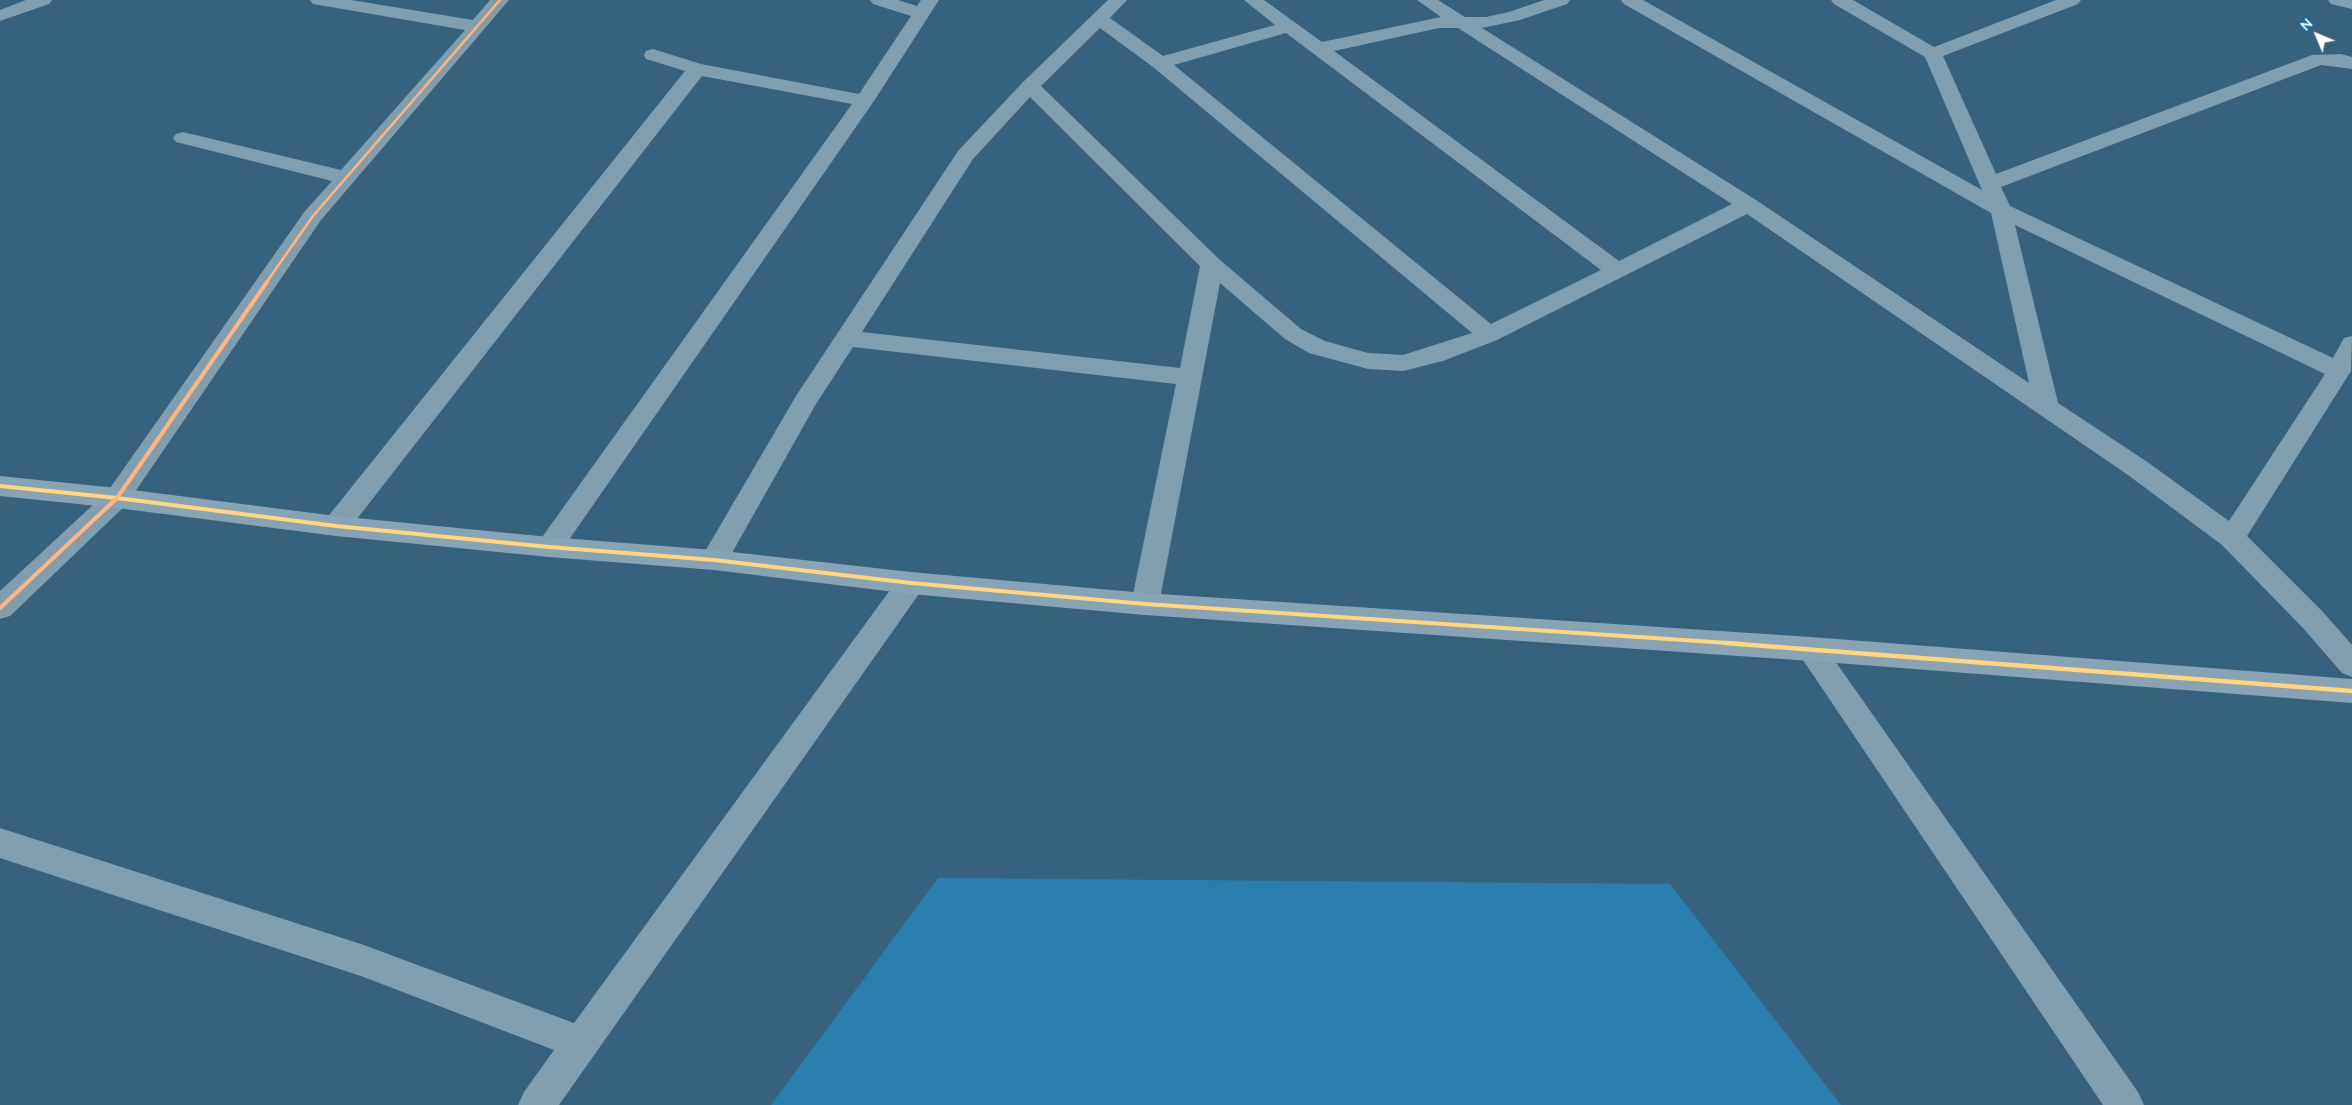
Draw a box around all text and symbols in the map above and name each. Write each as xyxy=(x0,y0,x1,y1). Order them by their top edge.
north arrow xyxy=(2292,10,2342,60)
text: N xyxy=(2296,14,2316,34)

